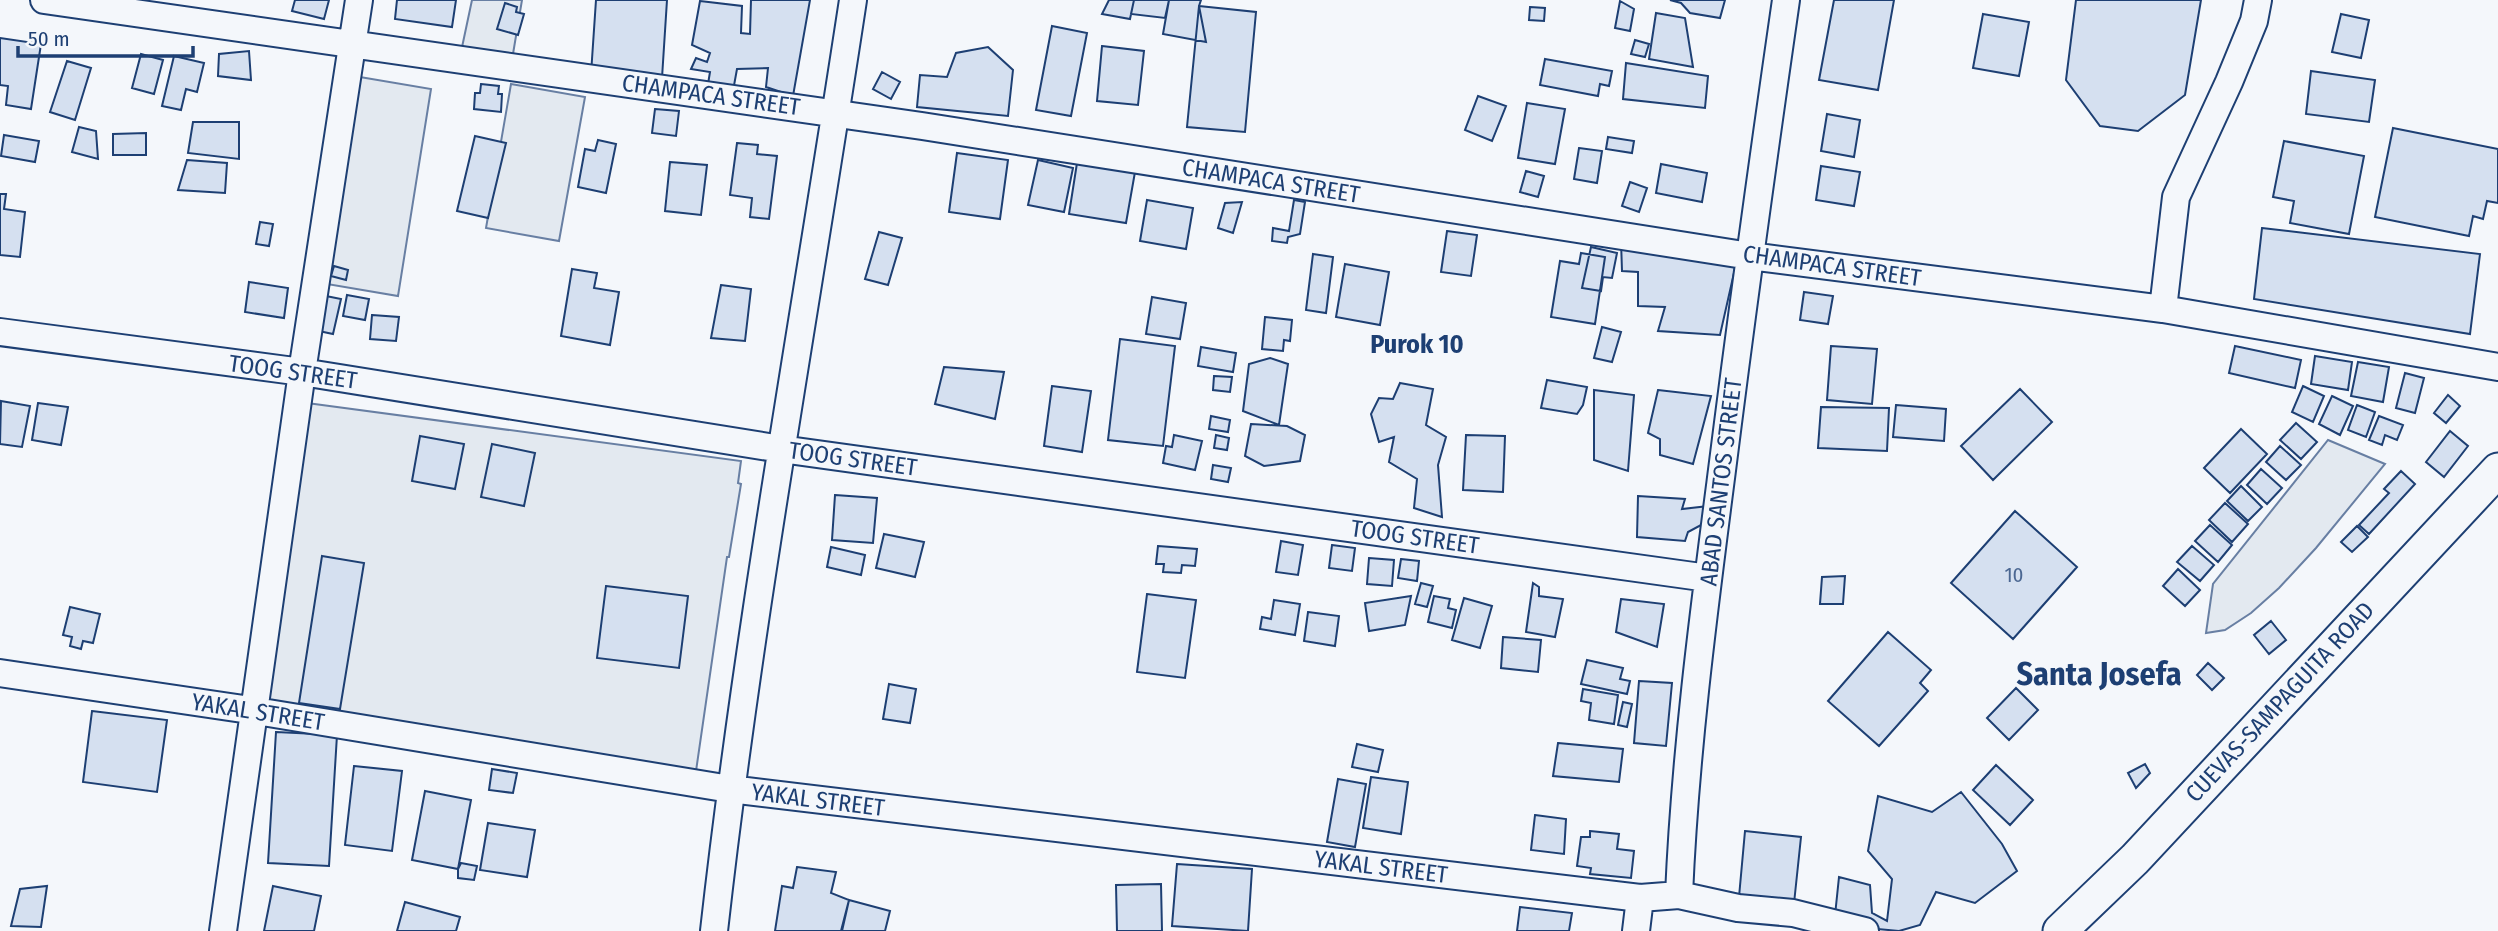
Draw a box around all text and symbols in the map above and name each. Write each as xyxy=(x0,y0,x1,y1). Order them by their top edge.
scale bar xyxy=(18,14,192,58)
text: 50 m xyxy=(28,26,70,52)
street label: CHAMPACA STREET xyxy=(620,69,802,121)
street label: CHAMPACA STREET xyxy=(1180,153,1362,209)
street label: CHAMPACA STREET xyxy=(1741,240,1923,292)
district label: Purok 10 xyxy=(1370,329,1464,360)
street label: TOOG STREET xyxy=(227,349,359,395)
street label: ABAD SANTOS STREET xyxy=(1694,377,1748,587)
street label: TOOG STREET xyxy=(787,436,919,482)
street label: TOOG STREET xyxy=(1349,514,1481,560)
house number: 10 xyxy=(2004,562,2024,588)
street label: CUEVAS-SAMPAGUITA ROAD xyxy=(2180,596,2380,808)
district label: Santa Josefa xyxy=(2016,655,2182,693)
street label: YAKAL STREET xyxy=(190,688,326,736)
street label: YAKAL STREET xyxy=(750,778,886,822)
street label: YAKAL STREET xyxy=(1313,845,1449,889)

